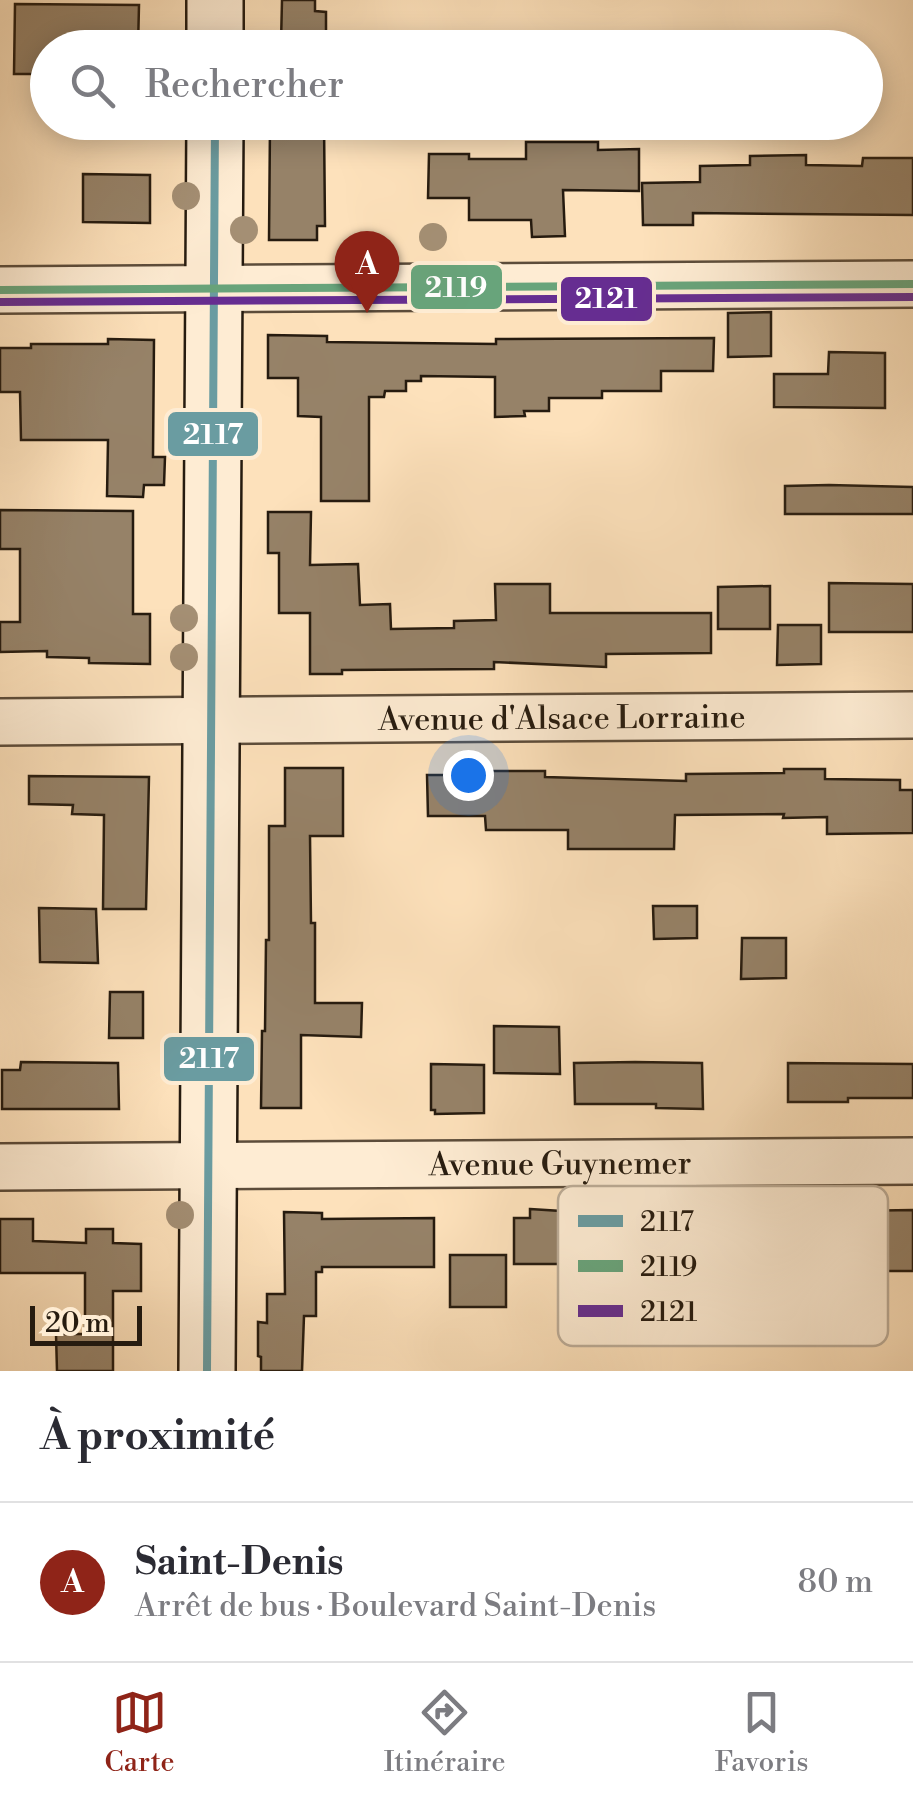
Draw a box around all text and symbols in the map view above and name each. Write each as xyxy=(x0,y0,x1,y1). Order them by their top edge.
search box xyxy=(30,30,883,140)
icon: search xyxy=(65,58,120,113)
text: Rechercher xyxy=(145,62,344,109)
pin: A xyxy=(334,230,400,313)
line badge: 2119 xyxy=(409,263,504,311)
text: 2119 xyxy=(425,271,487,306)
line badge: 2121 xyxy=(559,275,654,323)
text: 2121 xyxy=(574,282,638,317)
line badge: 2117 xyxy=(166,410,260,458)
text: 2117 xyxy=(183,418,244,453)
street label: Avenue d'Alsace Lorraine xyxy=(377,697,746,740)
your location xyxy=(443,750,494,801)
line badge: 2117 xyxy=(162,1035,256,1083)
text: 2117 xyxy=(179,1042,240,1077)
street label: Avenue Guynemer xyxy=(427,1143,692,1185)
legend xyxy=(558,1186,888,1346)
text: 2117 xyxy=(640,1205,694,1240)
text: 2119 xyxy=(640,1250,697,1285)
text: 2121 xyxy=(640,1295,697,1330)
scale bar xyxy=(30,1301,142,1346)
text: 20 m xyxy=(45,1306,110,1341)
text: À proximité xyxy=(40,1410,275,1463)
text: Saint-Denis xyxy=(135,1539,344,1586)
text: A xyxy=(61,1562,84,1602)
text: 80 m xyxy=(798,1562,873,1602)
text: Arrêt de bus · Boulevard Saint-Denis xyxy=(135,1586,656,1626)
tab: Carte xyxy=(105,1685,175,1780)
tab: Itinéraire xyxy=(384,1685,506,1780)
tab: Favoris xyxy=(715,1685,808,1780)

